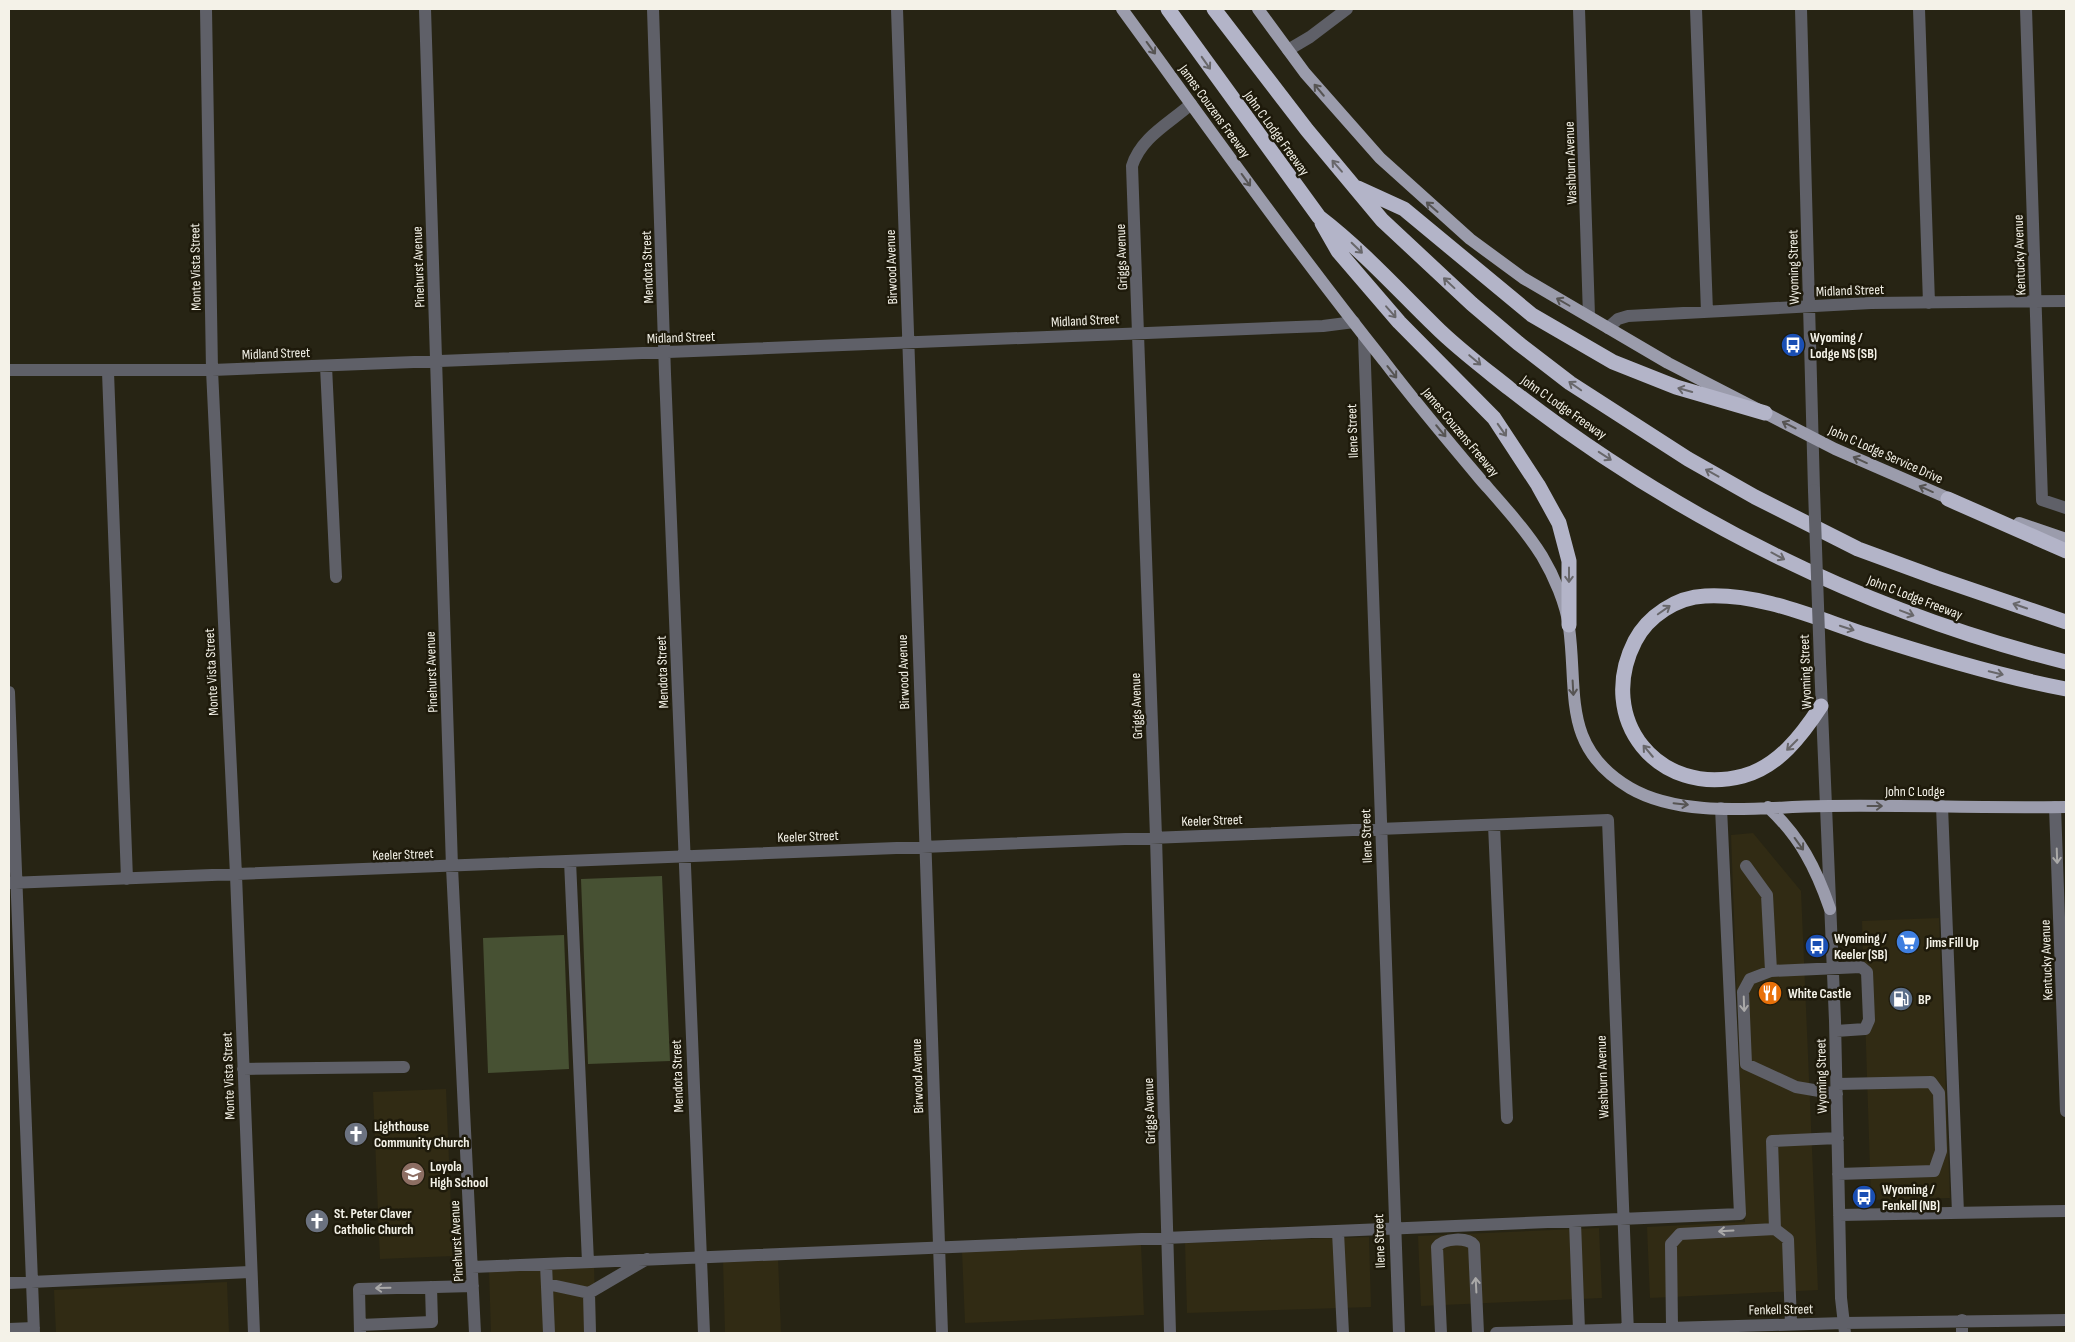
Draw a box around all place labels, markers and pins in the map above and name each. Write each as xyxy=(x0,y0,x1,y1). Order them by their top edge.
place label: Wyoming / Lodge NS (SB) xyxy=(1810,329,1877,362)
bus stop icon: Wyoming / Lodge NS (SB) xyxy=(1780,332,1806,358)
supermarket icon: Jims Fill Up xyxy=(1895,929,1921,955)
place label: Wyoming / Keeler (SB) xyxy=(1834,930,1887,963)
bus stop icon: Wyoming / Keeler (SB) xyxy=(1804,933,1830,959)
place label: Jims Fill Up xyxy=(1925,934,1979,951)
restaurant icon: White Castle xyxy=(1757,980,1783,1006)
place label: White Castle xyxy=(1788,985,1851,1002)
fuel station icon: BP xyxy=(1888,986,1914,1012)
place label: BP xyxy=(1918,991,1931,1008)
place label: Lighthouse Community Church xyxy=(374,1118,470,1151)
church icon: Lighthouse Community Church xyxy=(343,1121,369,1147)
place label: Loyola High School xyxy=(430,1158,488,1191)
school or university icon: Loyola High School xyxy=(400,1161,426,1187)
place label: Wyoming / Fenkell (NB) xyxy=(1882,1181,1940,1214)
bus stop icon: Wyoming / Fenkell (NB) xyxy=(1851,1184,1877,1210)
place label: St. Peter Claver Catholic Church xyxy=(334,1205,414,1238)
church icon: St. Peter Claver Catholic Church xyxy=(304,1208,330,1234)

